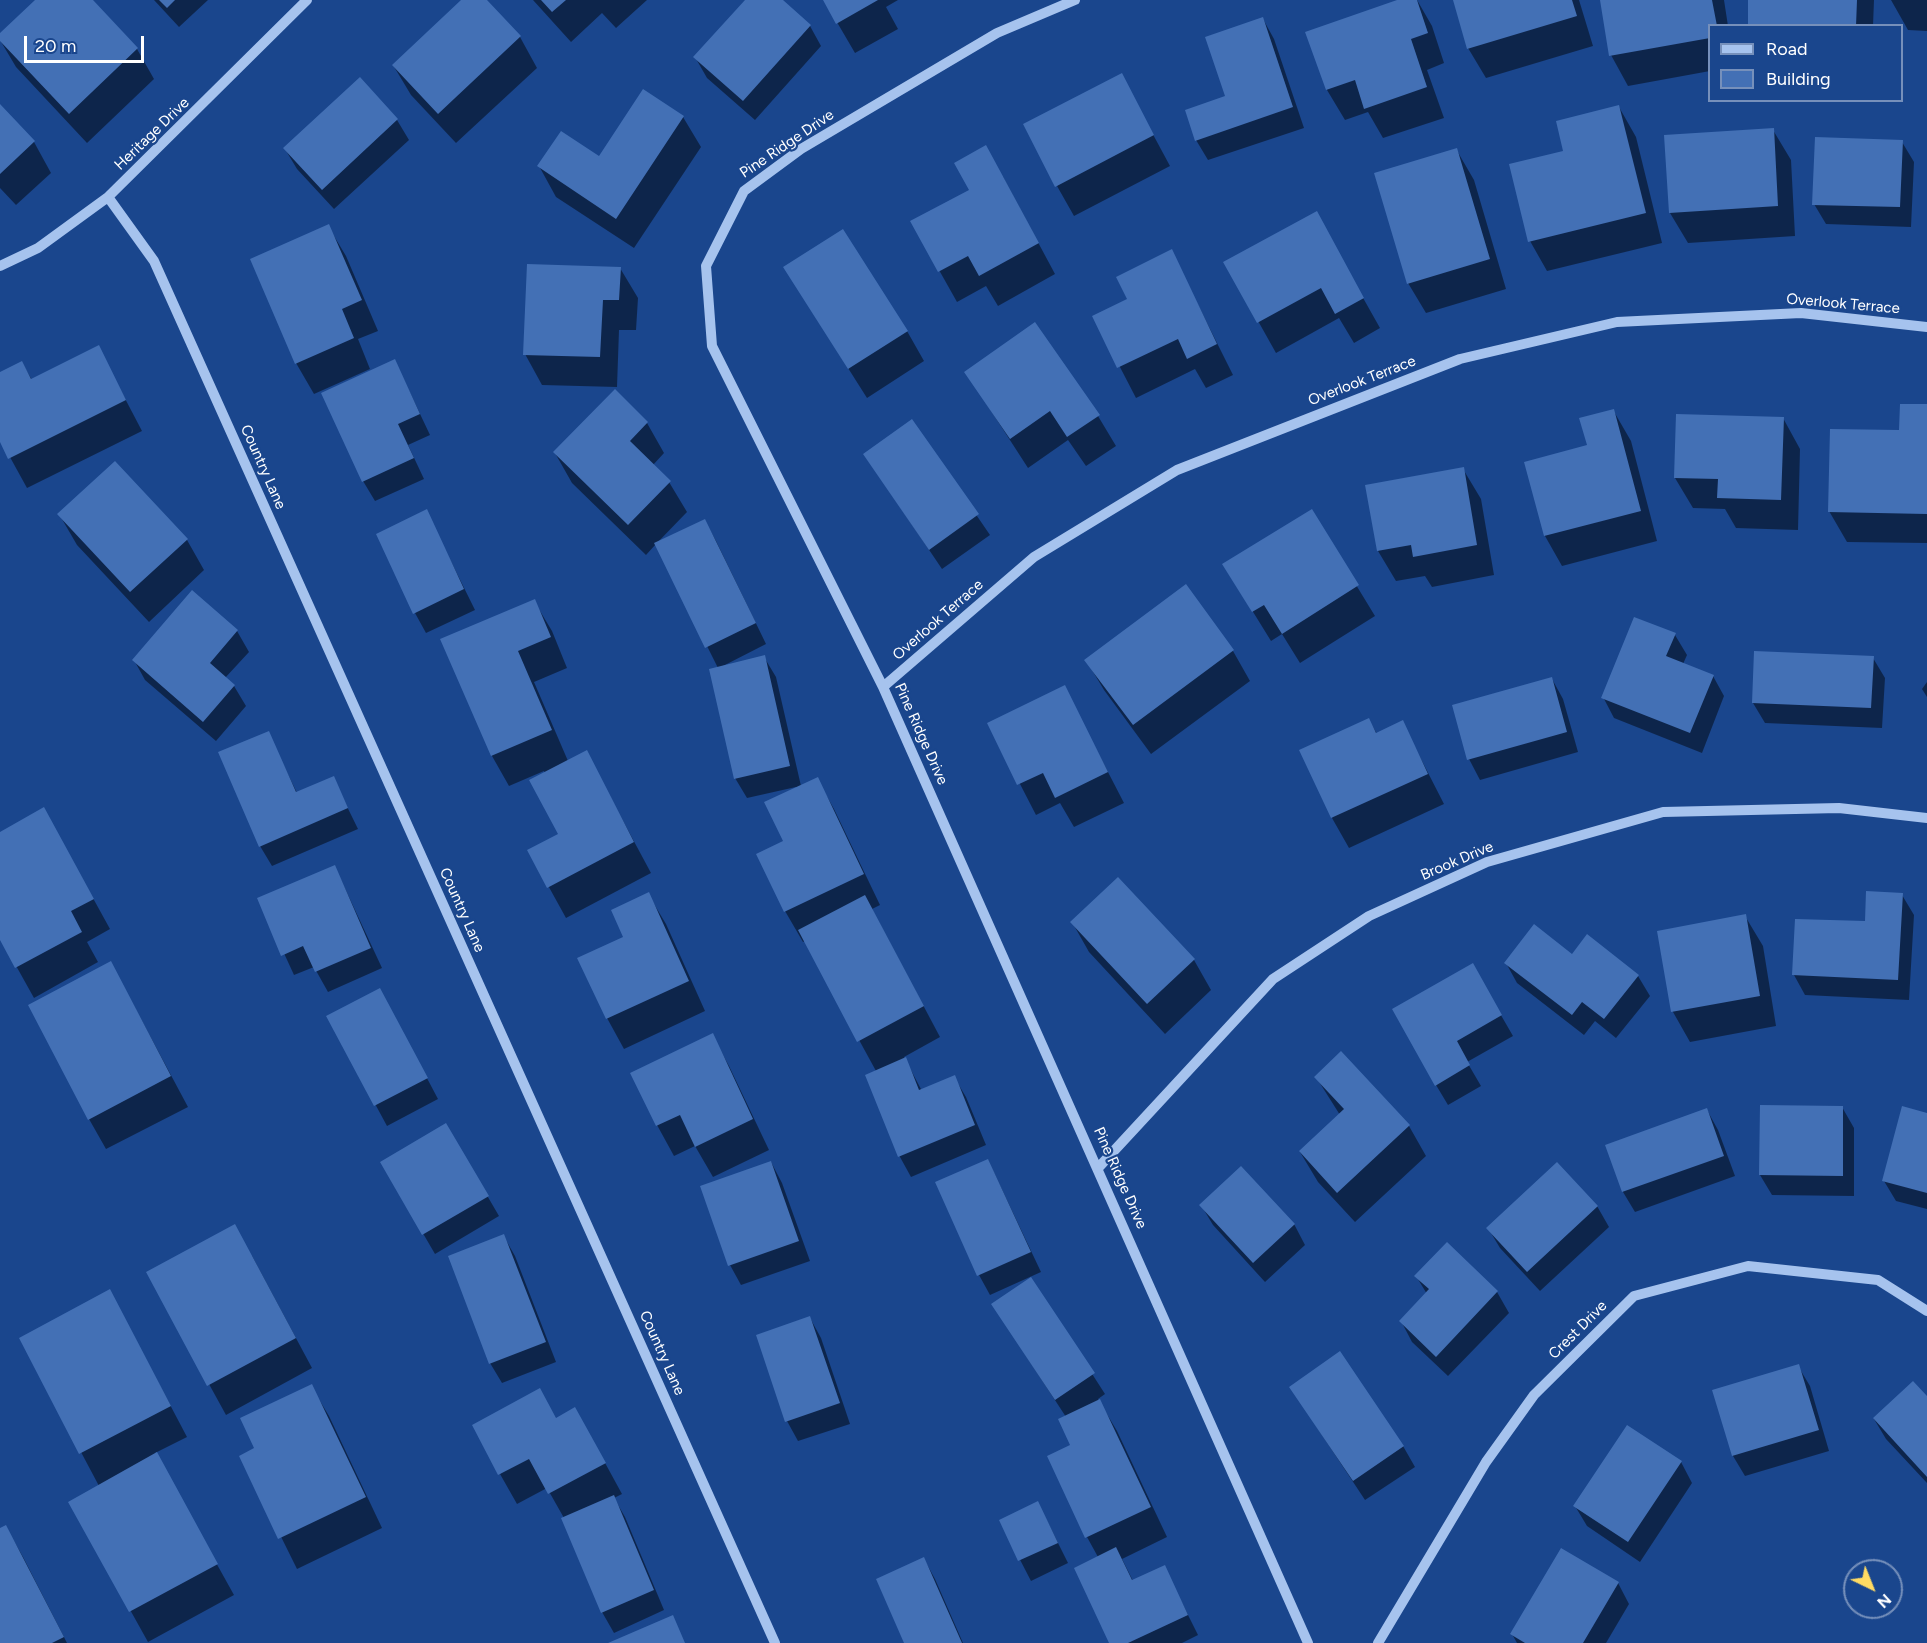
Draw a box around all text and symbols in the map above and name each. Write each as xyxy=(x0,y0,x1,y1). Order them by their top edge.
scale bar xyxy=(27,24,147,62)
legend xyxy=(1708,24,1903,102)
text: 20 m xyxy=(35,35,76,57)
text: Road xyxy=(1766,38,1807,60)
text: Building xyxy=(1766,68,1831,90)
street label: Heritage Drive xyxy=(111,94,193,174)
street label: Pine Ridge Drive xyxy=(737,106,837,182)
street label: Overlook Terrace xyxy=(1786,290,1900,318)
street label: Overlook Terrace xyxy=(1306,352,1418,410)
street label: Country Lane xyxy=(236,422,290,512)
street label: Overlook Terrace xyxy=(889,576,987,664)
street label: Pine Ridge Drive xyxy=(891,680,951,788)
street label: Brook Drive xyxy=(1418,838,1496,884)
street label: Country Lane xyxy=(435,865,489,955)
street label: Pine Ridge Drive xyxy=(1090,1124,1150,1232)
street label: Crest Drive xyxy=(1545,1297,1611,1363)
street label: Country Lane xyxy=(635,1308,689,1398)
north arrow xyxy=(1843,1559,1903,1619)
text: N xyxy=(1873,1590,1895,1612)

